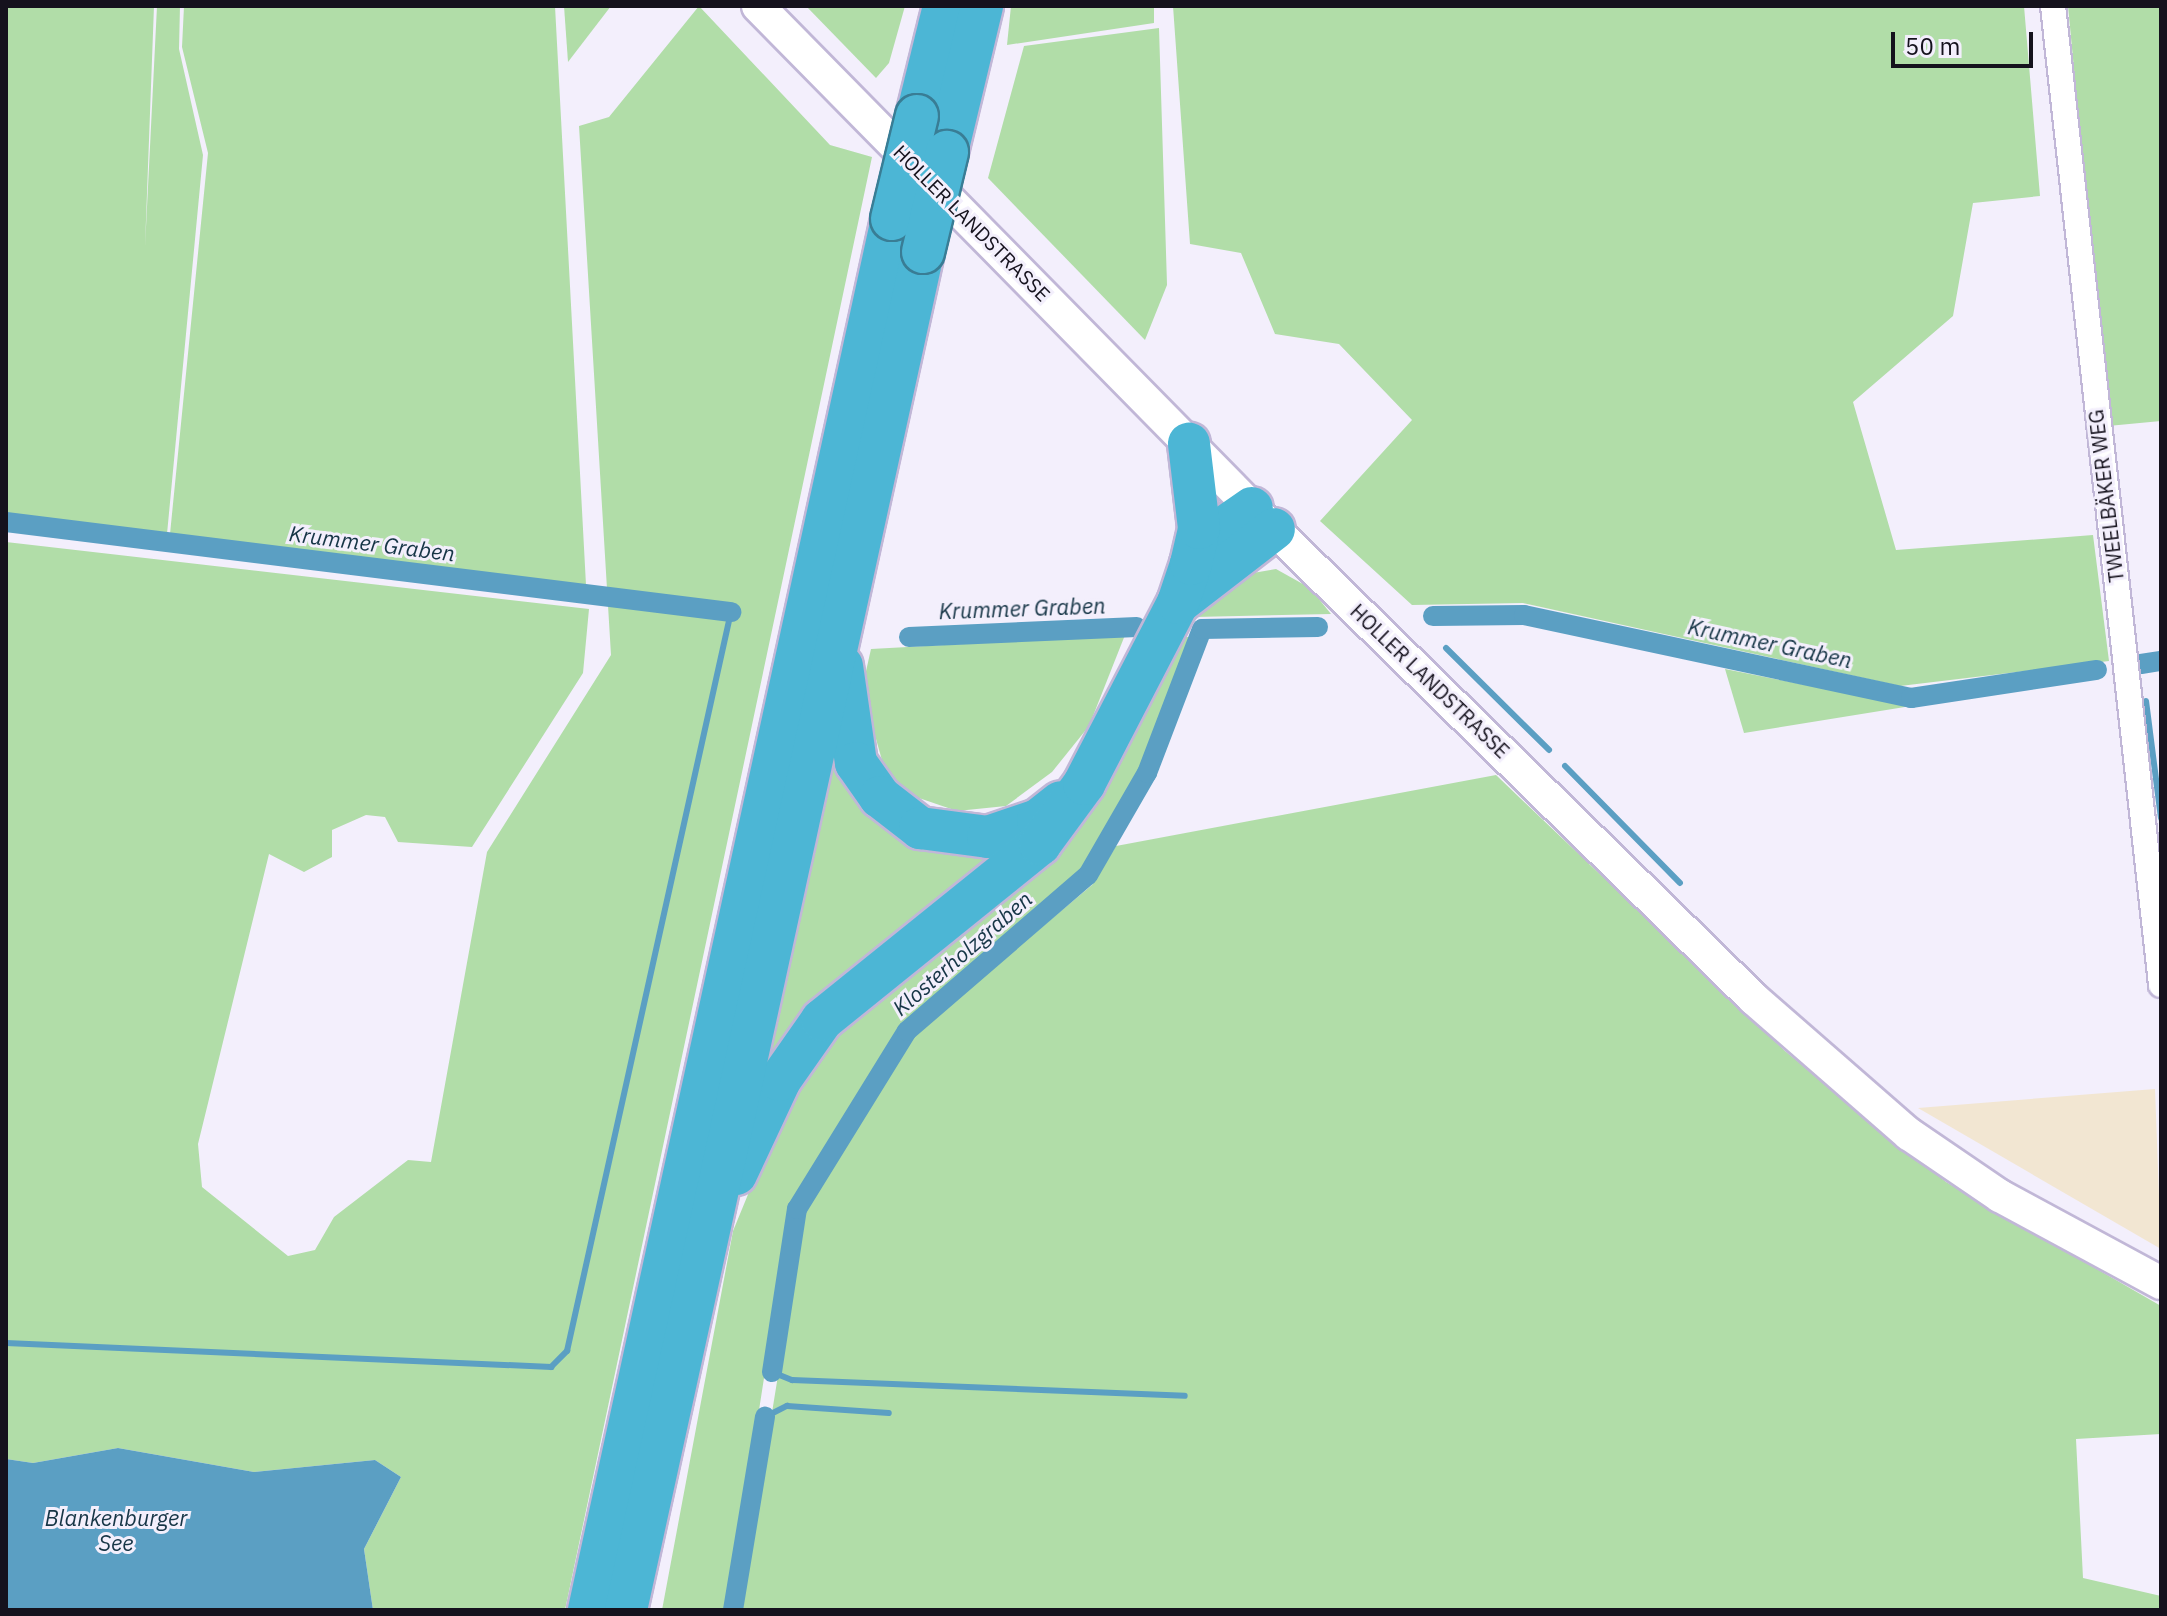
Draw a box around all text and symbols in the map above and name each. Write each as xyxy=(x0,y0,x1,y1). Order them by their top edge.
scale bar xyxy=(1895,16,2037,66)
text: 50 m xyxy=(1905,30,1960,62)
street label: HOLLER LANDSTRASSE xyxy=(889,140,1055,306)
street label: TWEELBÄKER WEG xyxy=(2083,408,2129,584)
water label: Krummer Graben xyxy=(288,520,456,566)
water label: Krummer Graben xyxy=(938,592,1106,624)
street label: HOLLER LANDSTRASSE xyxy=(1346,599,1514,763)
water label: Krummer Graben xyxy=(1686,613,1854,673)
water label: Klosterholzgraben xyxy=(887,885,1037,1021)
water label: Blankenburger See xyxy=(45,1504,187,1556)

